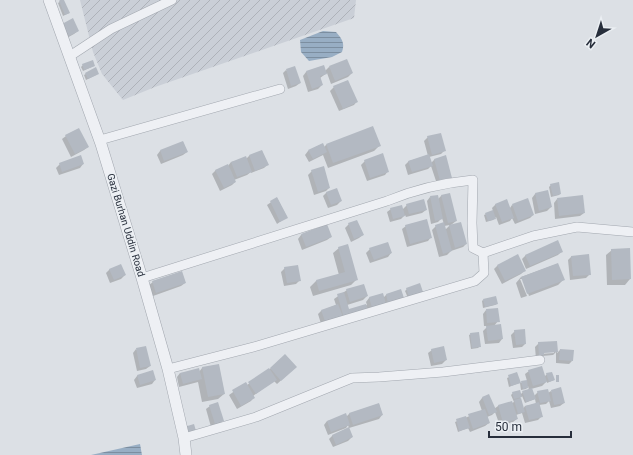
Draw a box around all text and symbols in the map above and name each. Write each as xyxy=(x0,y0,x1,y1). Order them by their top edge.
north arrow xyxy=(577,16,617,56)
text: N xyxy=(584,36,598,51)
street label: Gazi Burhan Uddin Road xyxy=(105,172,147,278)
scale bar xyxy=(489,413,571,439)
text: 50 m xyxy=(495,420,522,434)

